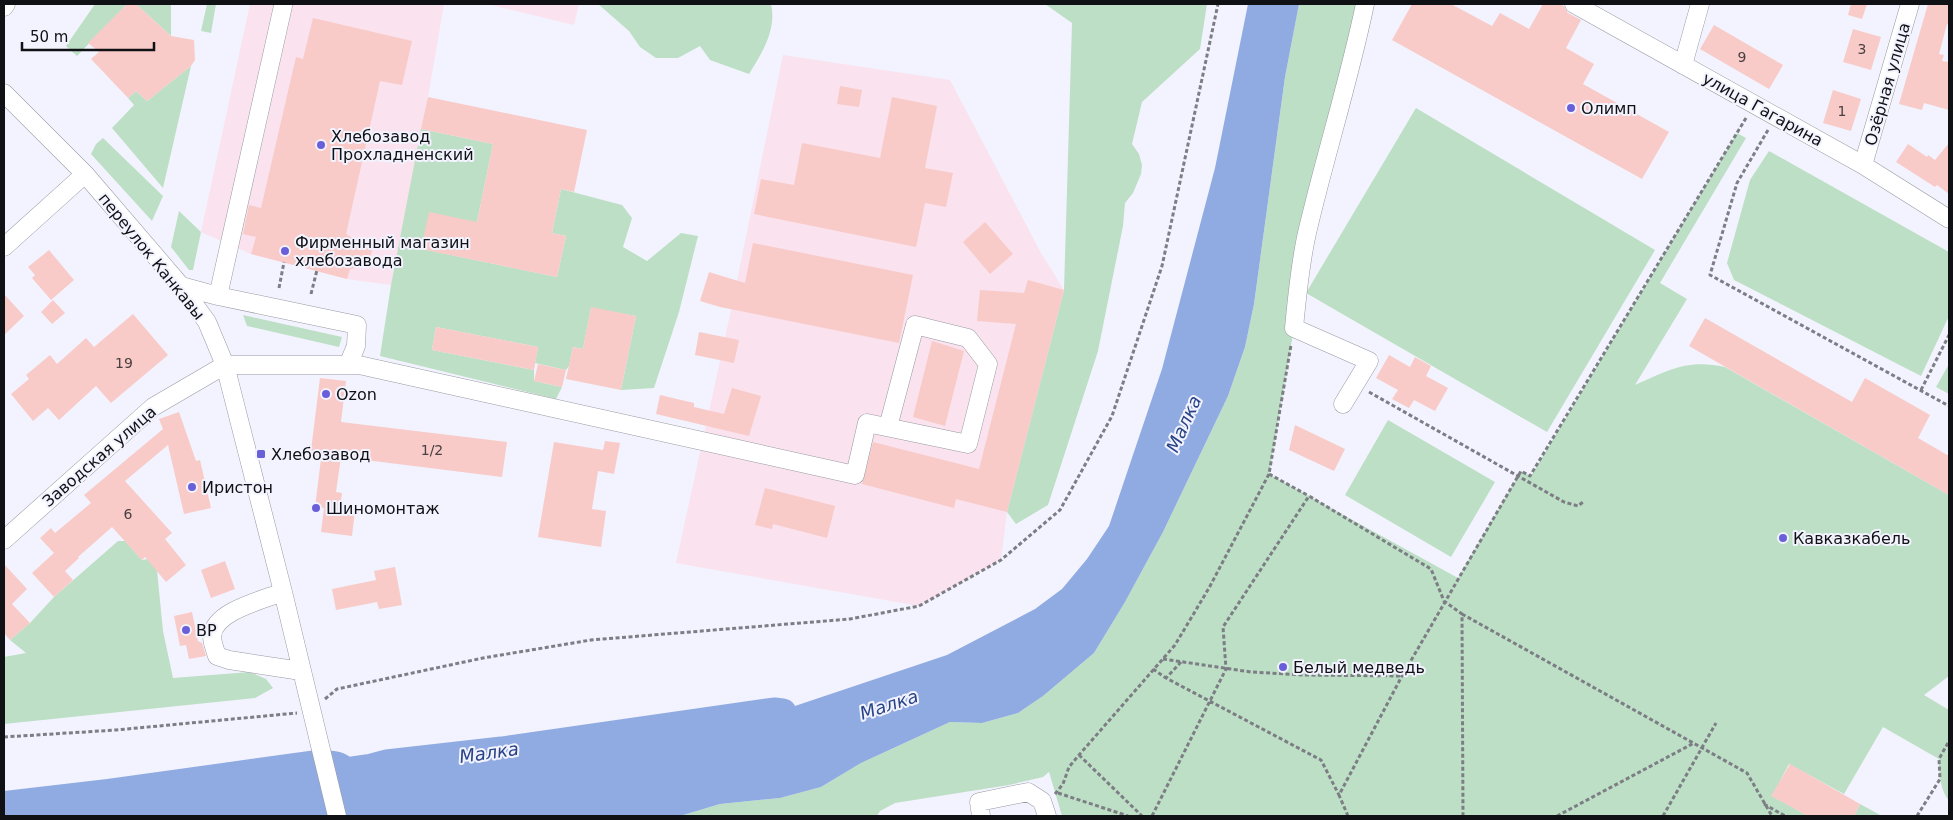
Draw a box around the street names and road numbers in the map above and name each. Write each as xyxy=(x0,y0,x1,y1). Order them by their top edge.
street label: Озёрная улица xyxy=(1861,21,1914,148)
street label: улица Гагарина xyxy=(1699,69,1826,150)
street label: переулок Канкавы xyxy=(95,189,209,324)
street label: Заводская улица xyxy=(39,402,160,511)

